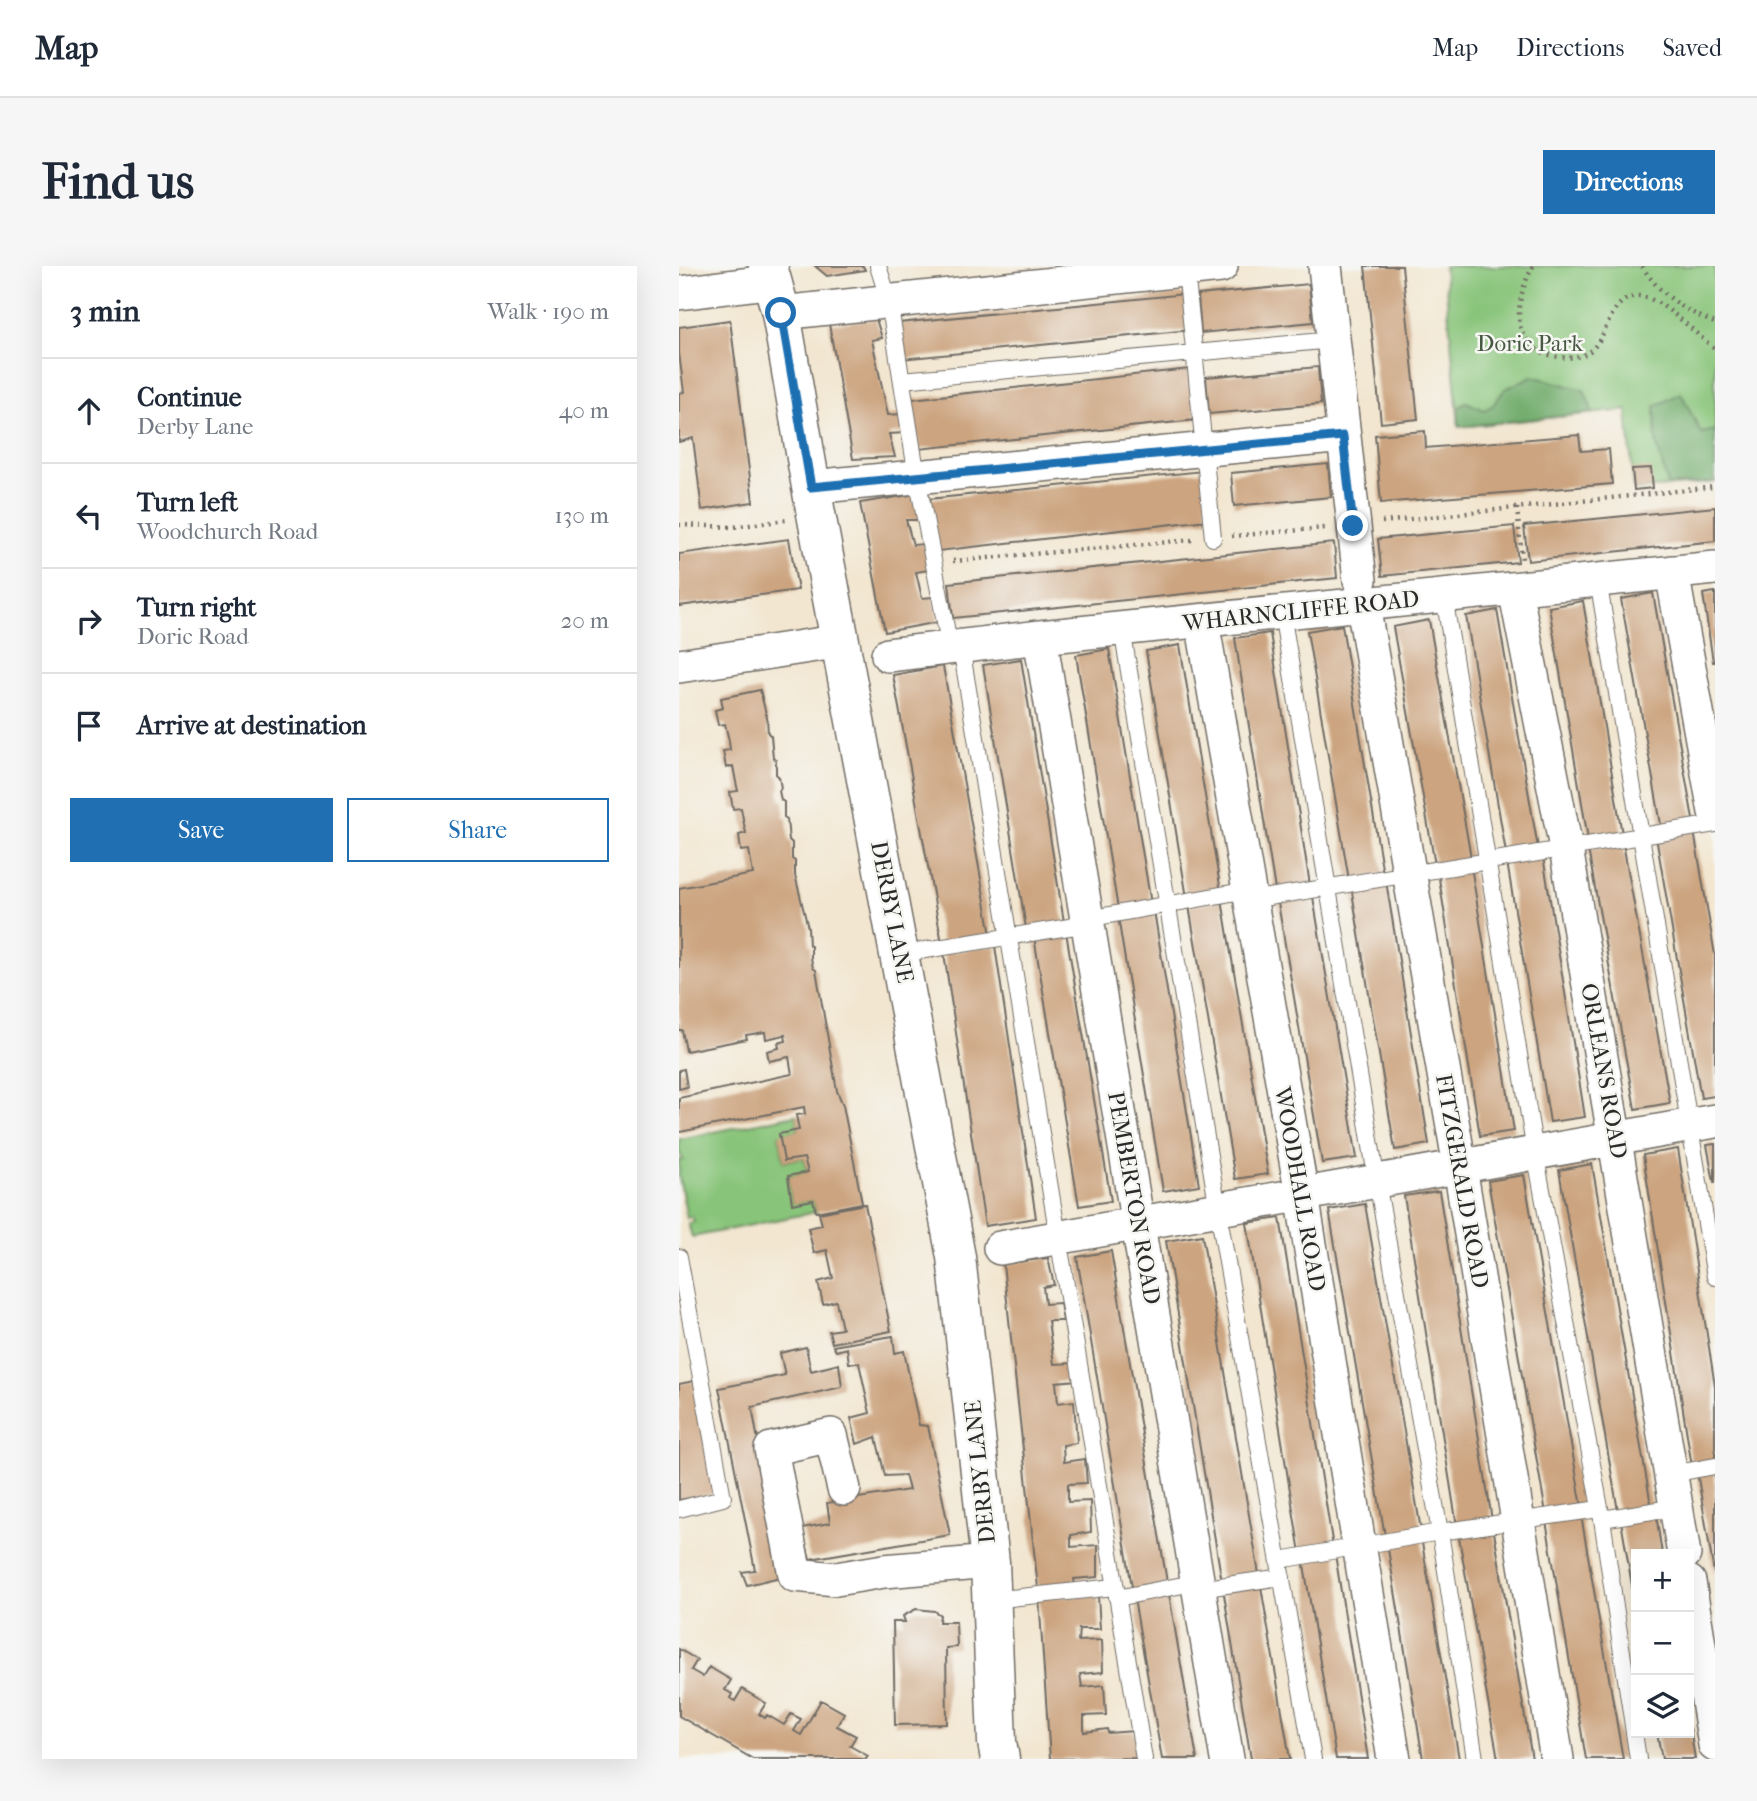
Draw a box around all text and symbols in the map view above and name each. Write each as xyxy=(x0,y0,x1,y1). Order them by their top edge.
text: Map xyxy=(35,29,98,68)
text: Map xyxy=(1432,34,1478,62)
text: Directions xyxy=(1516,34,1624,62)
text: Saved xyxy=(1662,34,1722,62)
button: Directions xyxy=(1543,150,1715,214)
text: Find us xyxy=(42,153,194,211)
text: 3 min xyxy=(70,294,140,329)
route start xyxy=(765,297,796,328)
text: Walk · 190 m xyxy=(488,298,609,325)
park label: Doric Park xyxy=(1477,330,1584,357)
text: Continue xyxy=(137,382,242,413)
icon: ahead xyxy=(70,392,108,430)
text: 40 m xyxy=(559,397,609,424)
text: Derby Lane xyxy=(137,413,253,440)
text: Turn left xyxy=(137,487,238,518)
icon: left xyxy=(70,497,108,535)
text: 130 m xyxy=(555,502,609,529)
route end xyxy=(1337,510,1368,541)
text: Woodchurch Road xyxy=(137,518,318,545)
street label: WHARNCLIFFE ROAD xyxy=(1180,585,1421,637)
text: Turn right xyxy=(137,592,257,623)
icon: right xyxy=(70,602,108,640)
text: 20 m xyxy=(560,607,609,634)
text: Doric Road xyxy=(137,623,249,650)
icon: arrive xyxy=(70,707,108,745)
text: Arrive at destination xyxy=(137,710,367,741)
button: Save xyxy=(70,798,333,862)
button: Share xyxy=(347,798,609,862)
street label: DERBY LANE xyxy=(865,839,919,985)
street label: ORLEANS ROAD xyxy=(1575,981,1633,1161)
street label: FITZGERALD ROAD xyxy=(1430,1072,1494,1290)
street label: WOODHALL ROAD xyxy=(1269,1084,1331,1293)
street label: PEMBERTON ROAD xyxy=(1102,1089,1166,1307)
street label: DERBY LANE xyxy=(959,1399,1001,1545)
map controls xyxy=(1631,1549,1694,1738)
button: + xyxy=(1631,1549,1694,1612)
button: − xyxy=(1631,1612,1694,1675)
button: layers xyxy=(1631,1675,1694,1738)

